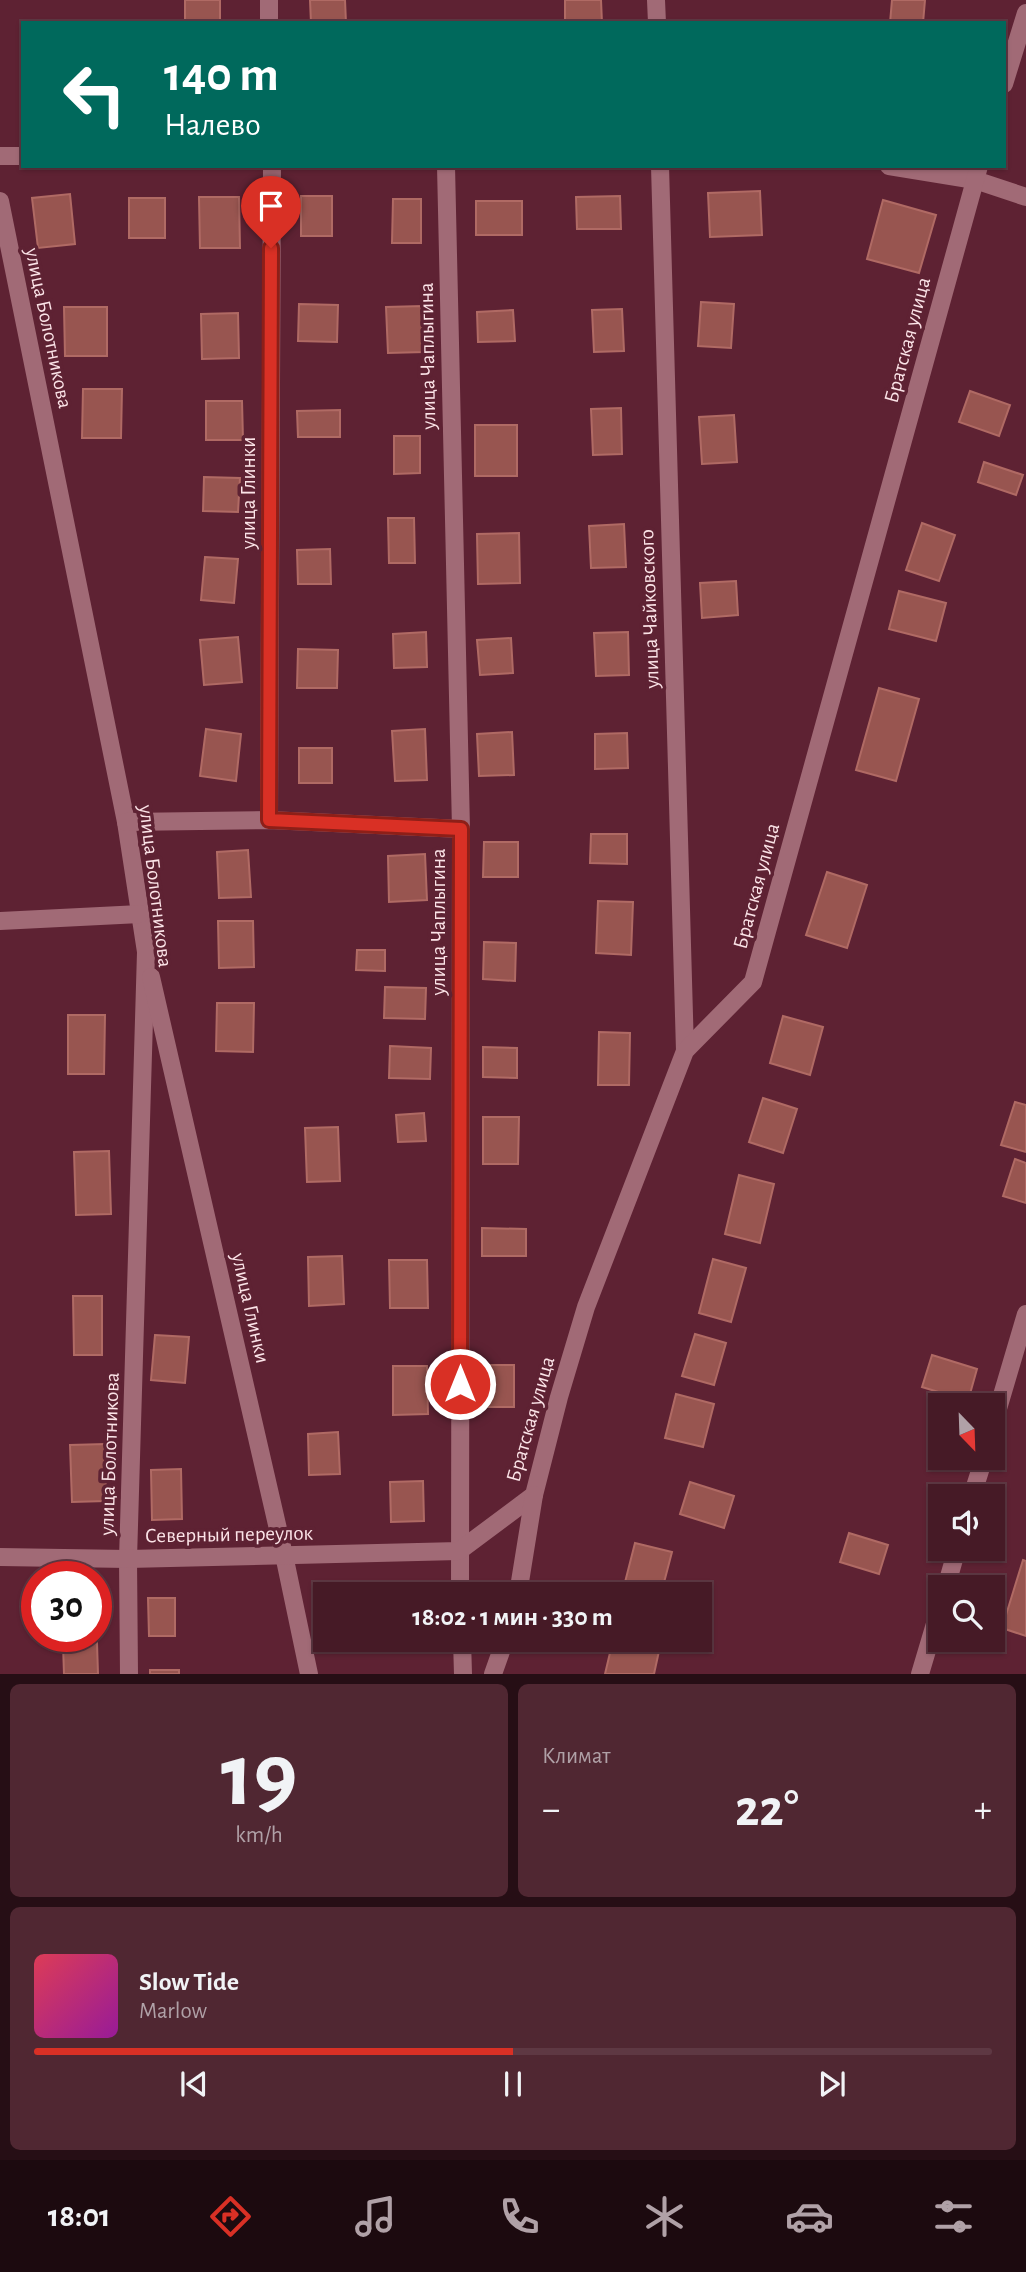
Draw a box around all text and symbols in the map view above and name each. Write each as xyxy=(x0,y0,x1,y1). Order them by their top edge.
icon: left xyxy=(49,49,140,140)
text: 140 m xyxy=(164,51,279,100)
text: Налево xyxy=(164,109,261,141)
pin xyxy=(241,176,301,248)
icon: arrive xyxy=(252,187,290,225)
street label: улица Болотникова xyxy=(21,245,76,411)
street label: Братская улица xyxy=(881,274,934,405)
street label: улица Чаплыгина xyxy=(416,282,439,431)
street label: улица Глинки xyxy=(238,437,259,550)
street label: улица Чайковского xyxy=(636,529,663,690)
street label: улица Болотникова xyxy=(135,803,176,969)
street label: Братская улица xyxy=(730,820,783,951)
street label: улица Чаплыгина xyxy=(428,848,449,997)
street label: улица Глинки xyxy=(227,1250,273,1365)
position arrow xyxy=(423,1347,497,1421)
street label: Братская улица xyxy=(503,1354,559,1484)
street label: улица Болотникова xyxy=(96,1372,123,1537)
north arrow xyxy=(928,1393,1004,1470)
map controls xyxy=(928,1393,1005,1652)
button: sound xyxy=(928,1484,1005,1561)
street label: Северный переулок xyxy=(145,1523,314,1546)
speed limit sign: 30 xyxy=(21,1561,112,1652)
button: search xyxy=(928,1575,1005,1652)
text: 18:02 · 1 мин · 330 m xyxy=(412,1604,613,1630)
text: 19 xyxy=(221,1731,297,1822)
text: Климат xyxy=(542,1745,611,1768)
text: 22° xyxy=(735,1783,799,1835)
text: − xyxy=(542,1791,560,1829)
text: + xyxy=(974,1791,992,1829)
text: km/h xyxy=(235,1824,283,1847)
text: Slow Tide xyxy=(139,1969,239,1995)
text: Marlow xyxy=(139,2000,207,2023)
icon: previous xyxy=(175,2065,213,2103)
icon: pause xyxy=(494,2065,532,2103)
icon: next xyxy=(813,2065,851,2103)
icon: directions xyxy=(206,2192,255,2241)
icon: music xyxy=(351,2192,400,2241)
icon: phone xyxy=(495,2192,544,2241)
icon: climate xyxy=(640,2192,689,2241)
icon: car xyxy=(785,2192,834,2241)
icon: filters xyxy=(929,2192,978,2241)
text: 18:01 xyxy=(48,2200,111,2232)

